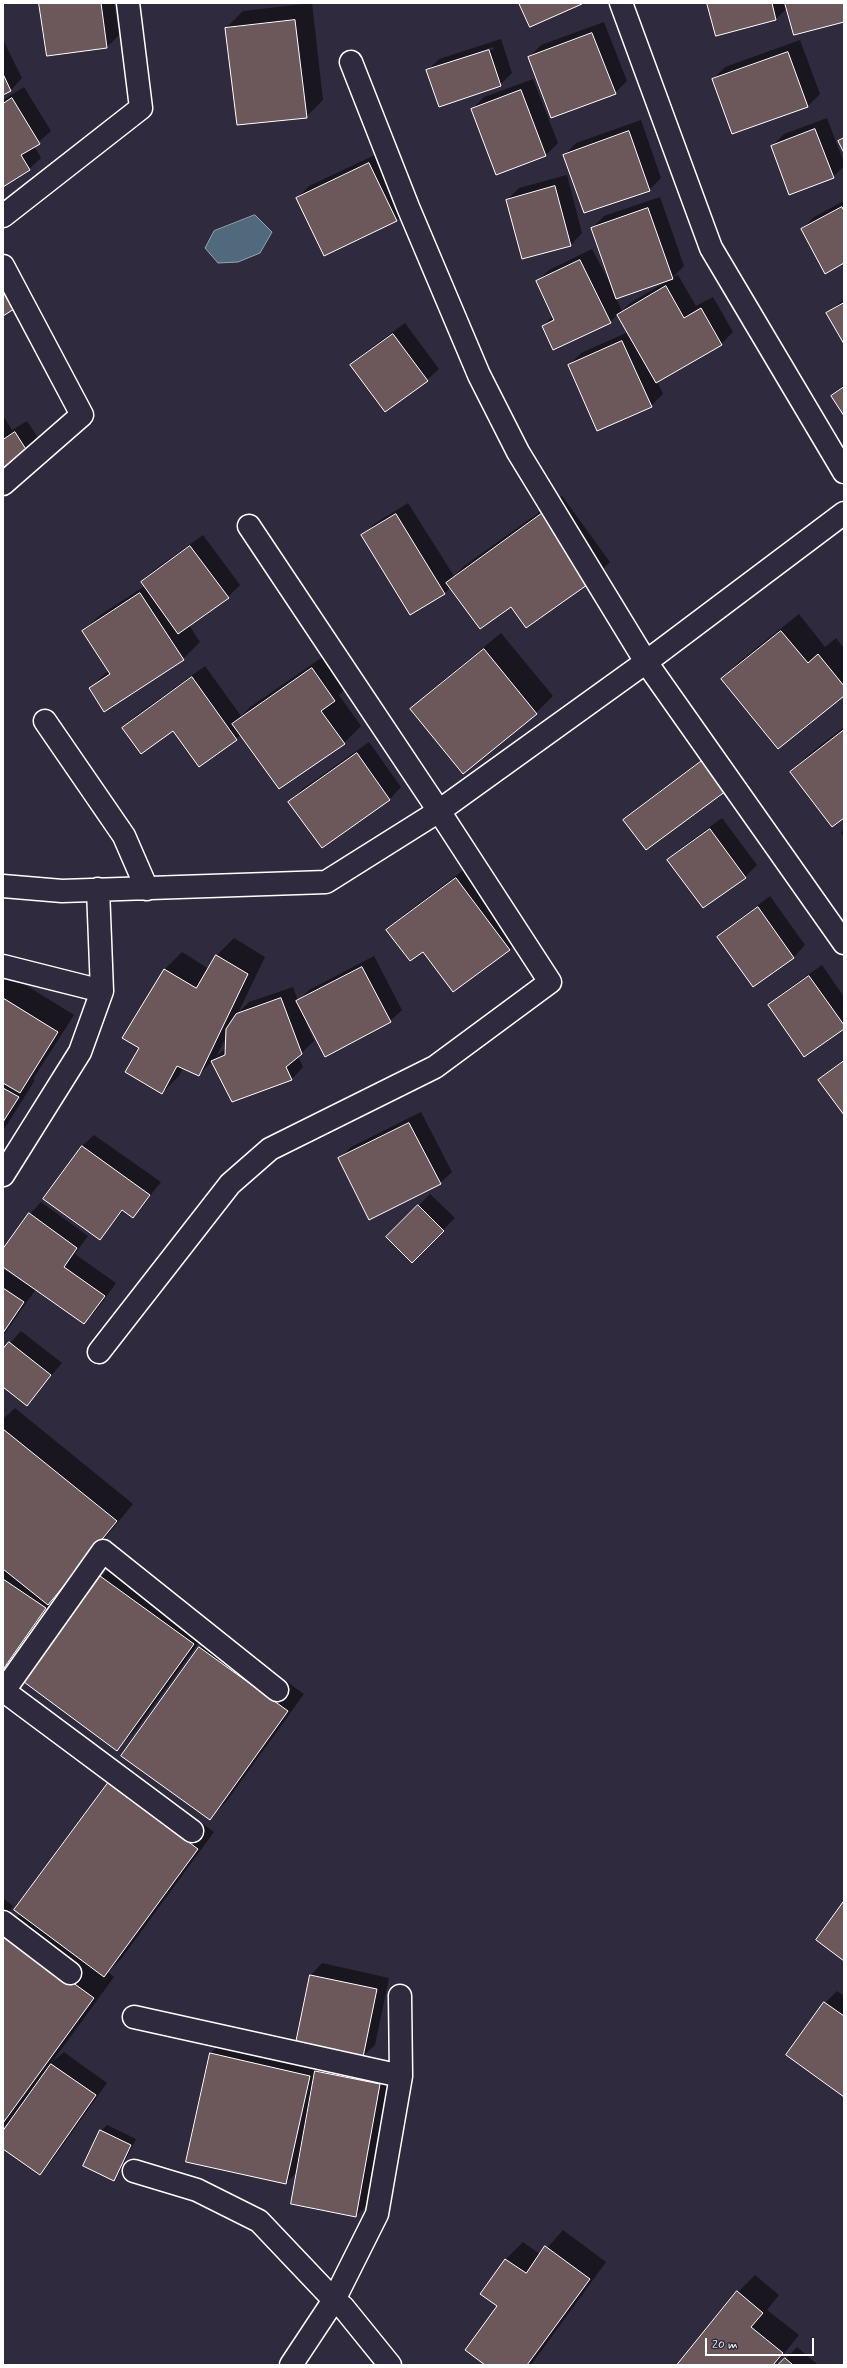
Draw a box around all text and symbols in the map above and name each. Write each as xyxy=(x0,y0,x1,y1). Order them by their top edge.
scale bar xyxy=(707,2330,816,2356)
text: 20 m xyxy=(712,2337,738,2353)

